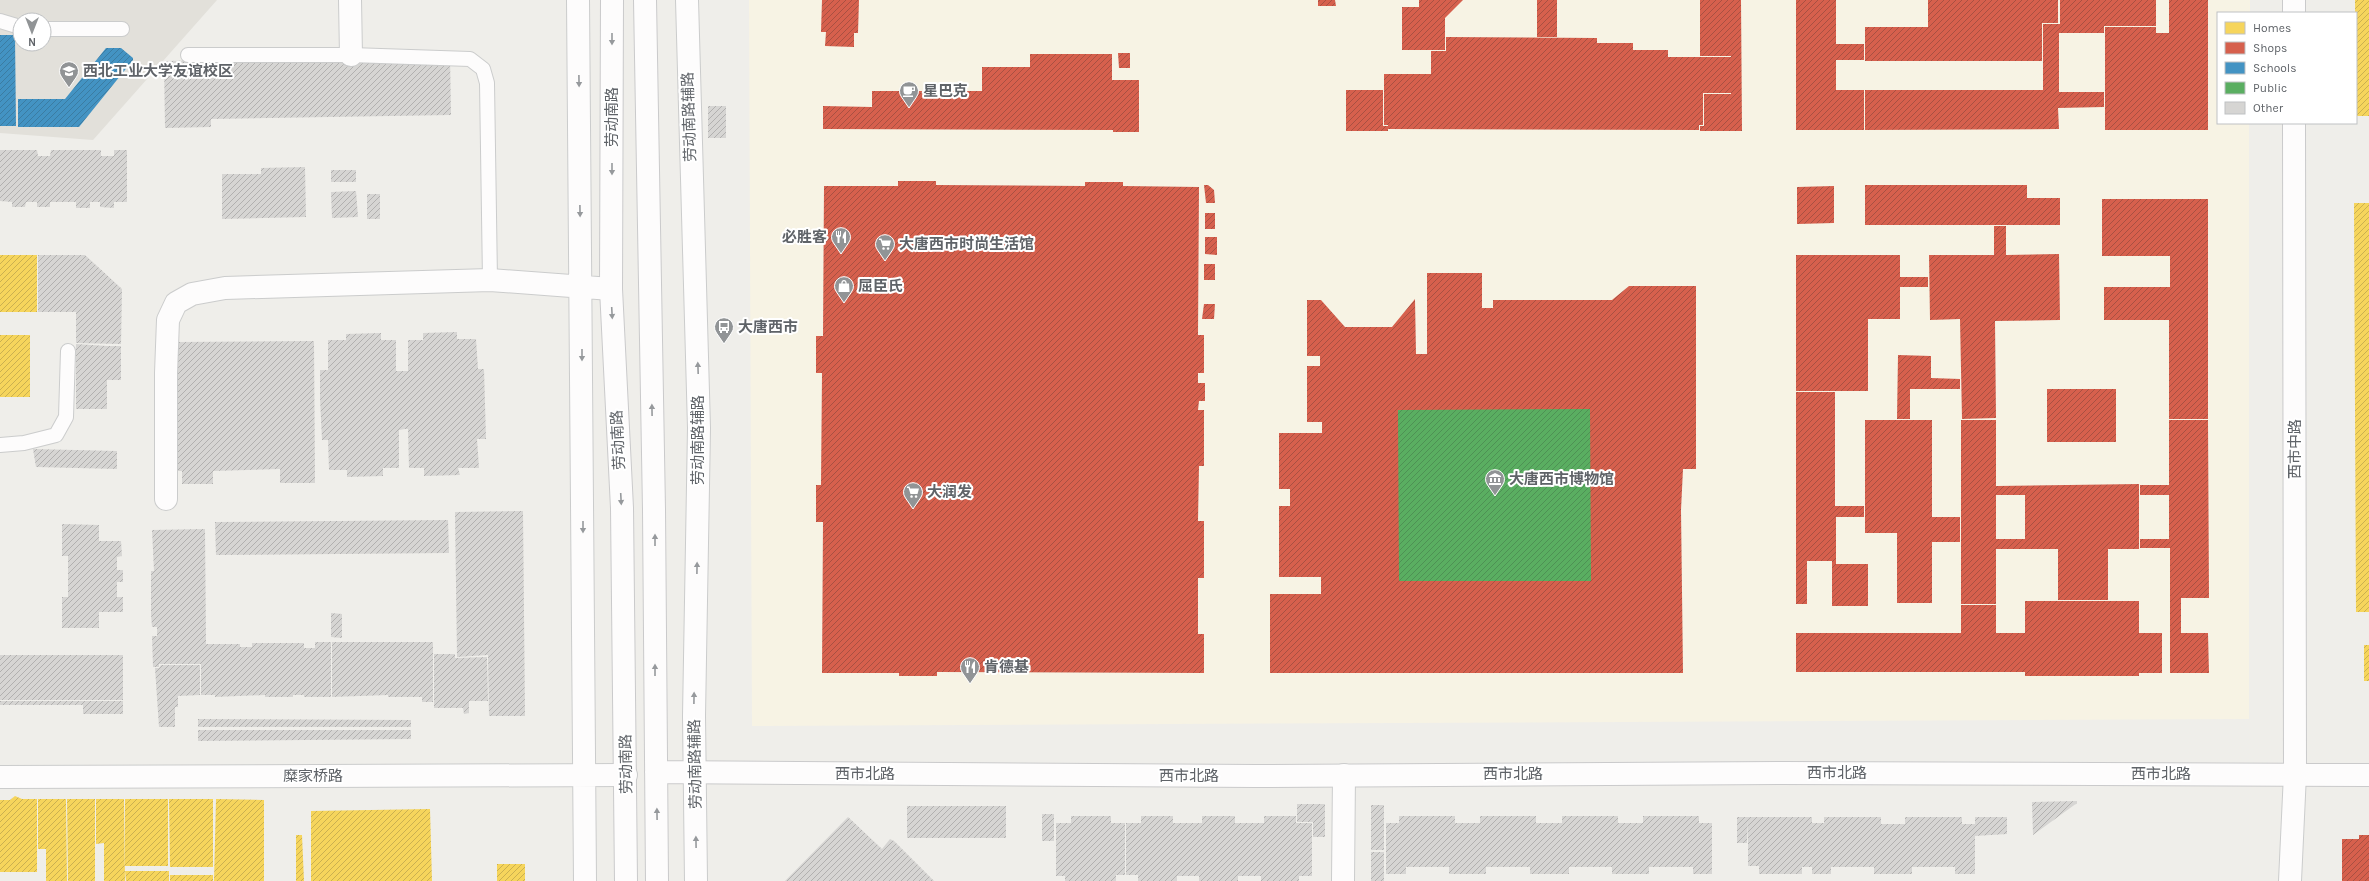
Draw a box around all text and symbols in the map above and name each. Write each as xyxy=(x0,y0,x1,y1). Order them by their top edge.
north arrow xyxy=(12,12,52,52)
legend xyxy=(2217,12,2357,124)
text: Homes xyxy=(2253,21,2291,35)
one-way arrow xyxy=(609,33,615,46)
text: N xyxy=(28,35,36,48)
text: Shops xyxy=(2253,41,2287,55)
school or university icon: 西北工业大学友谊校区 xyxy=(58,60,80,88)
text: Schools xyxy=(2253,61,2296,75)
place label: 西北工业大学友谊校区 xyxy=(83,62,233,80)
street label: 劳动南路辅路 xyxy=(678,72,700,162)
one-way arrow xyxy=(576,75,582,88)
cafe icon: 星巴克 xyxy=(898,80,920,108)
text: Public xyxy=(2253,81,2287,95)
place label: 星巴克 xyxy=(923,82,968,100)
street label: 劳动南路 xyxy=(603,87,621,147)
text: Other xyxy=(2253,101,2284,115)
one-way arrow xyxy=(609,163,615,176)
one-way arrow xyxy=(577,205,584,217)
restaurant icon: 必胜客 xyxy=(830,226,852,254)
place label: 必胜客 xyxy=(782,228,827,246)
supermarket icon: 大唐西市时尚生活馆 xyxy=(874,233,896,261)
place label: 大唐西市时尚生活馆 xyxy=(899,235,1034,253)
shop icon: 屈臣氏 xyxy=(833,275,855,303)
place label: 屈臣氏 xyxy=(858,277,903,295)
one-way arrow xyxy=(609,307,616,319)
bus stop icon: 大唐西市 xyxy=(713,316,735,344)
place label: 大唐西市 xyxy=(738,318,798,336)
one-way arrow xyxy=(579,349,585,362)
one-way arrow xyxy=(695,361,701,374)
street label: 劳动南路辅路 xyxy=(689,395,707,485)
one-way arrow xyxy=(649,403,655,416)
street label: 劳动南路 xyxy=(607,410,629,470)
street label: 西市中路 xyxy=(2286,419,2304,479)
museum icon: 大唐西市博物馆 xyxy=(1484,468,1506,496)
place label: 大唐西市博物馆 xyxy=(1509,470,1614,488)
supermarket icon: 大润发 xyxy=(902,481,924,509)
place label: 大润发 xyxy=(927,483,972,501)
one-way arrow xyxy=(618,493,625,505)
one-way arrow xyxy=(580,521,586,534)
one-way arrow xyxy=(652,533,658,546)
one-way arrow xyxy=(694,561,700,574)
restaurant icon: 肯德基 xyxy=(959,656,981,684)
place label: 肯德基 xyxy=(984,658,1029,676)
one-way arrow xyxy=(652,664,659,676)
one-way arrow xyxy=(691,692,698,704)
street label: 劳动南路辅路 xyxy=(685,719,705,809)
street label: 劳动南路 xyxy=(616,734,636,794)
street label: 西市北路 xyxy=(1807,764,1867,782)
street label: 西市北路 xyxy=(835,765,895,783)
street label: 西市北路 xyxy=(1483,765,1543,783)
street label: 西市北路 xyxy=(2131,765,2191,783)
street label: 糜家桥路 xyxy=(283,767,343,785)
street label: 西市北路 xyxy=(1159,767,1219,785)
one-way arrow xyxy=(653,808,660,820)
one-way arrow xyxy=(693,835,699,848)

